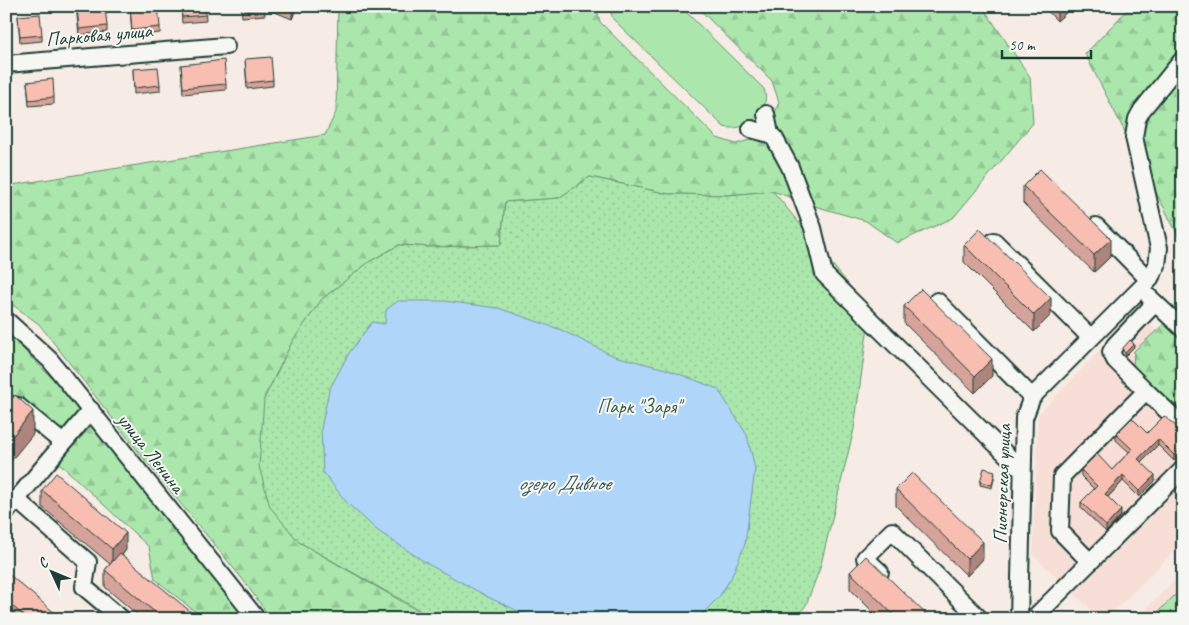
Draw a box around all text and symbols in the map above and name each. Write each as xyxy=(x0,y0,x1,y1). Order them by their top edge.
street label: Парковая улица xyxy=(45,18,154,52)
scale bar xyxy=(1002,28,1090,60)
text: 50 m xyxy=(1009,36,1036,55)
park label: Парк "Заря" xyxy=(597,394,685,419)
street label: улица Ленина xyxy=(111,407,191,500)
street label: Пионерская улица xyxy=(987,422,1017,544)
water label: озеро Дивное xyxy=(518,470,613,497)
north arrow xyxy=(28,548,78,598)
text: С xyxy=(35,553,53,572)

